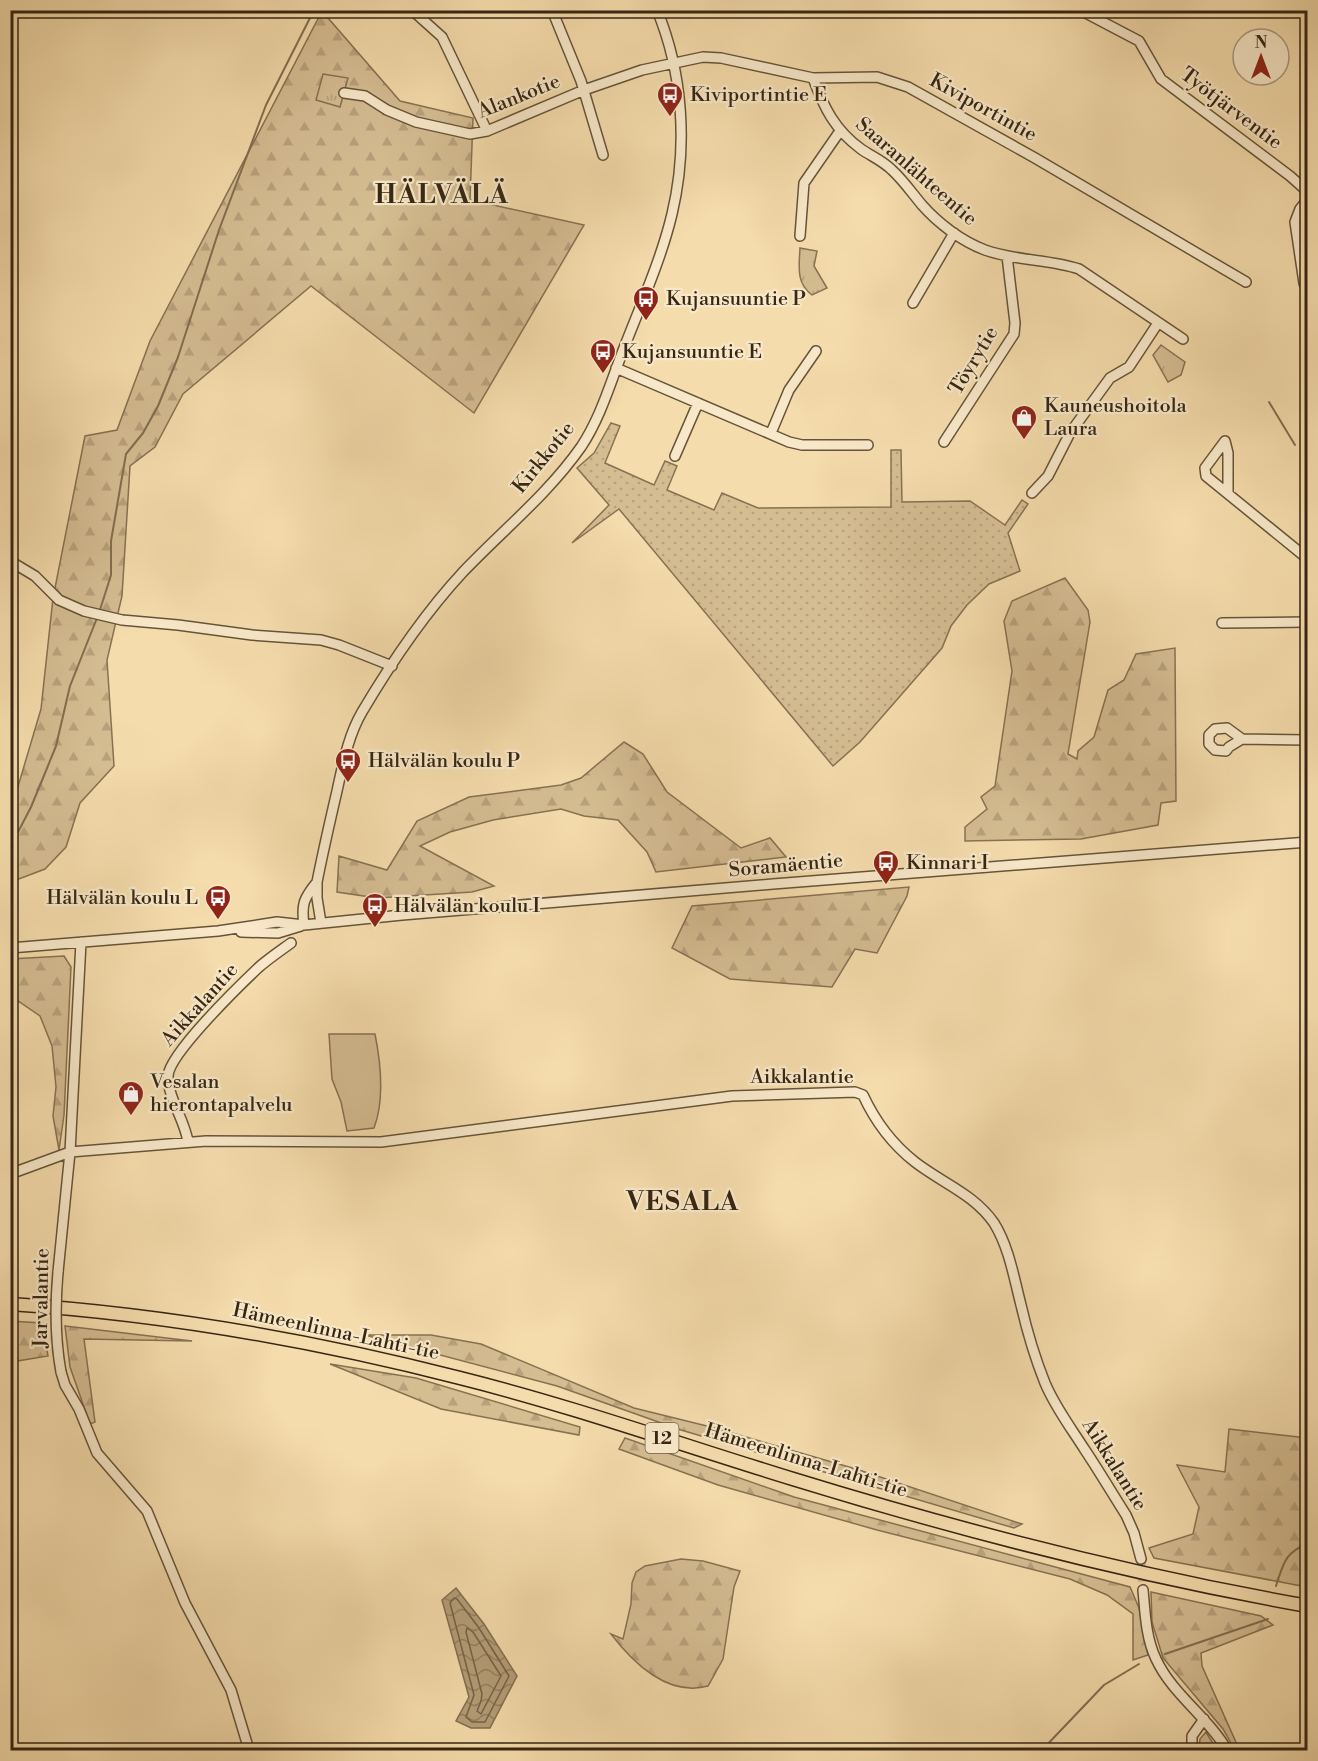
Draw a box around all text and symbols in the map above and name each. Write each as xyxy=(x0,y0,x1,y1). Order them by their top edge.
north arrow xyxy=(1231,27,1291,87)
text: N xyxy=(1255,33,1268,53)
street label: Työtjärventie xyxy=(1175,62,1287,156)
street label: Kiviportintie xyxy=(925,68,1041,148)
street label: Alankotie xyxy=(473,69,564,125)
bus stop icon: Kiviportintie E xyxy=(655,80,685,118)
place label: Kiviportintie E xyxy=(690,83,827,108)
street label: Saaranlähteentie xyxy=(850,112,982,232)
district label: HÄLVÄLÄ xyxy=(375,178,509,211)
bus stop icon: Kujansuuntie P xyxy=(631,284,661,322)
place label: Kujansuuntie P xyxy=(666,287,806,312)
street label: Töyrytie xyxy=(944,322,1004,400)
bus stop icon: Kujansuuntie E xyxy=(588,337,618,375)
place label: Kujansuuntie E xyxy=(622,340,762,365)
place label: Kauneushoitola Laura xyxy=(1044,394,1188,442)
shop icon: Kauneushoitola Laura xyxy=(1009,403,1039,441)
street label: Kirkkotie xyxy=(508,417,580,499)
bus stop icon: Hälvälän koulu P xyxy=(333,746,363,784)
place label: Hälvälän koulu P xyxy=(368,749,521,774)
bus stop icon: Kinnari I xyxy=(871,848,901,886)
street label: Soramäentie xyxy=(728,849,844,883)
place label: Kinnari I xyxy=(906,851,989,876)
bus stop icon: Hälvälän koulu L xyxy=(203,883,233,921)
place label: Hälvälän koulu L xyxy=(46,886,198,911)
bus stop icon: Hälvälän koulu I xyxy=(360,891,390,929)
place label: Hälvälän koulu I xyxy=(394,894,541,919)
street label: Aikkalantie xyxy=(155,958,244,1053)
street label: Aikkalantie xyxy=(749,1065,854,1090)
place label: Vesalan hierontapalvelu xyxy=(149,1070,293,1118)
shop icon: Vesalan hierontapalvelu xyxy=(116,1079,146,1117)
district label: VESALA xyxy=(625,1186,740,1218)
street label: Jarvalantie xyxy=(29,1248,55,1349)
street label: Hämeenlinna-Lahti-tie xyxy=(230,1298,442,1366)
street label: Aikkalantie xyxy=(1075,1414,1152,1516)
street label: Hämeenlinna-Lahti-tie xyxy=(702,1418,910,1504)
road number: 12 xyxy=(646,1423,678,1453)

